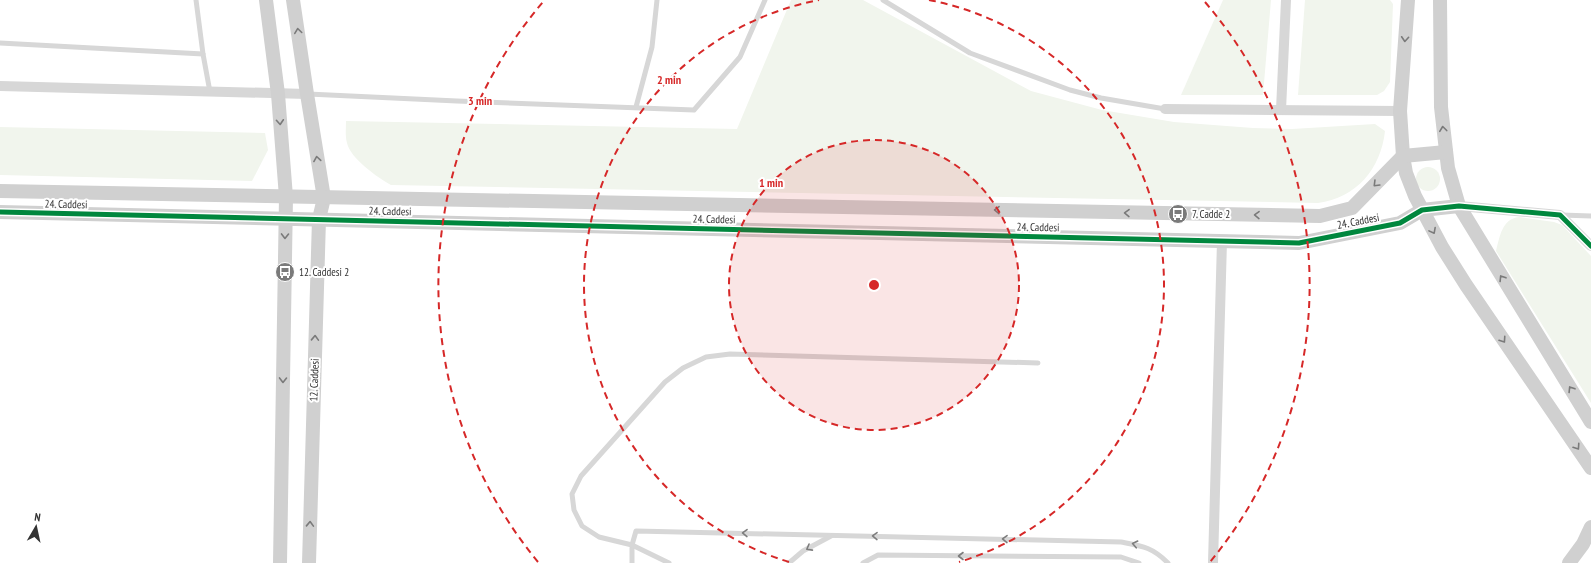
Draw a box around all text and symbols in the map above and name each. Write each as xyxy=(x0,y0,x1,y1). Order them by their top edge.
one-way arrow xyxy=(294,28,303,34)
one-way arrow xyxy=(1401,36,1409,42)
text: 2 min xyxy=(657,72,681,87)
text: 3 min xyxy=(468,93,492,108)
one-way arrow xyxy=(276,119,285,125)
one-way arrow xyxy=(1439,126,1448,132)
one-way arrow xyxy=(313,156,322,162)
text: 1 min xyxy=(759,175,783,190)
one-way arrow xyxy=(1373,179,1381,187)
street label: 24. Caddesi xyxy=(44,197,88,211)
bus stop icon: 7. Cadde 2 xyxy=(1167,203,1189,225)
street label: 24. Caddesi xyxy=(368,204,412,218)
one-way arrow xyxy=(994,206,1000,214)
place label: 7. Cadde 2 xyxy=(1192,207,1230,221)
one-way arrow xyxy=(1124,209,1130,217)
street label: 24. Caddesi xyxy=(1336,210,1380,232)
one-way arrow xyxy=(1254,211,1260,219)
street label: 24. Caddesi xyxy=(692,212,736,226)
street label: 24. Caddesi xyxy=(1016,220,1060,234)
one-way arrow xyxy=(1428,226,1436,234)
one-way arrow xyxy=(281,233,289,239)
bus stop icon: 12. Caddesi 2 xyxy=(274,261,296,283)
place label: 12. Caddesi 2 xyxy=(299,265,349,279)
one-way arrow xyxy=(1500,275,1507,282)
centre of rings xyxy=(867,278,881,292)
one-way arrow xyxy=(311,335,320,341)
one-way arrow xyxy=(1498,336,1506,343)
street label: 12. Caddesi xyxy=(306,358,322,402)
one-way arrow xyxy=(279,377,287,383)
one-way arrow xyxy=(1568,386,1575,393)
one-way arrow xyxy=(1572,443,1580,450)
north arrow xyxy=(16,507,56,547)
text: N xyxy=(34,510,42,525)
one-way arrow xyxy=(306,521,315,527)
one-way arrow xyxy=(742,529,748,538)
one-way arrow xyxy=(872,532,878,540)
one-way arrow xyxy=(1002,535,1008,543)
one-way arrow xyxy=(1131,541,1138,549)
one-way arrow xyxy=(806,543,814,550)
one-way arrow xyxy=(958,552,964,560)

